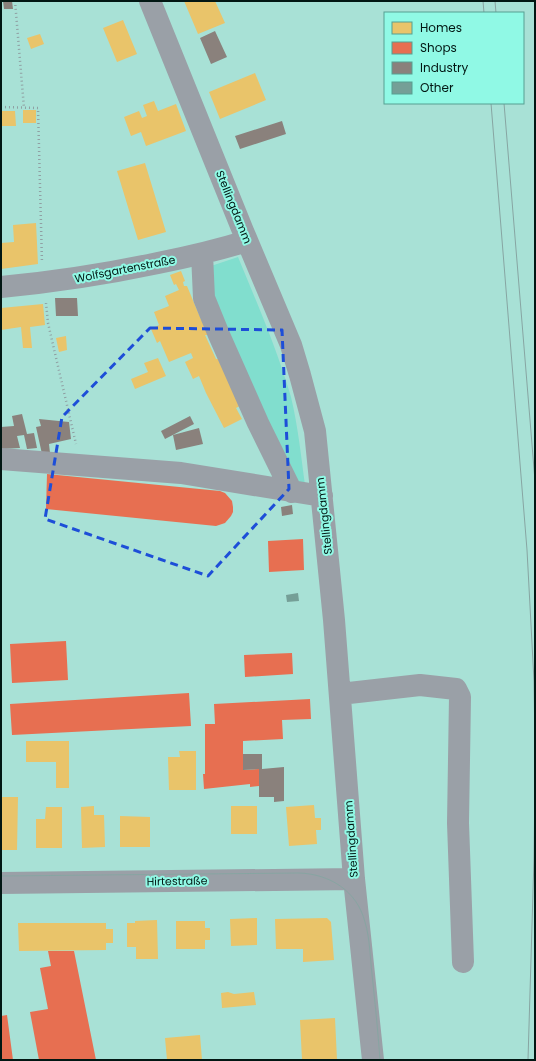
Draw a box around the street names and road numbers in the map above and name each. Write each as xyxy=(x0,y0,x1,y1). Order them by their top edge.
street label: Stellingdamm xyxy=(212,168,256,246)
street label: Wolfsgartenstraße xyxy=(73,251,177,287)
street label: Stellingdamm xyxy=(312,477,336,555)
street label: Stellingdamm xyxy=(340,800,362,878)
street label: Hirtestraße xyxy=(146,872,208,890)

